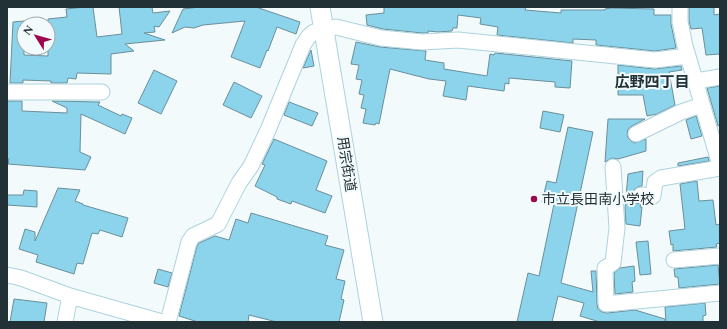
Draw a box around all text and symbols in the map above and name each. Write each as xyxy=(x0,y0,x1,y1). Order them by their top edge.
north arrow xyxy=(16,16,56,56)
text: N xyxy=(19,22,38,39)
district label: 広野四丁目 xyxy=(614,71,690,94)
street label: 用宗街道 xyxy=(332,135,361,193)
place label: 市立長田南小学校 xyxy=(542,189,654,210)
marker: 市立長田南小学校 xyxy=(529,194,539,204)

